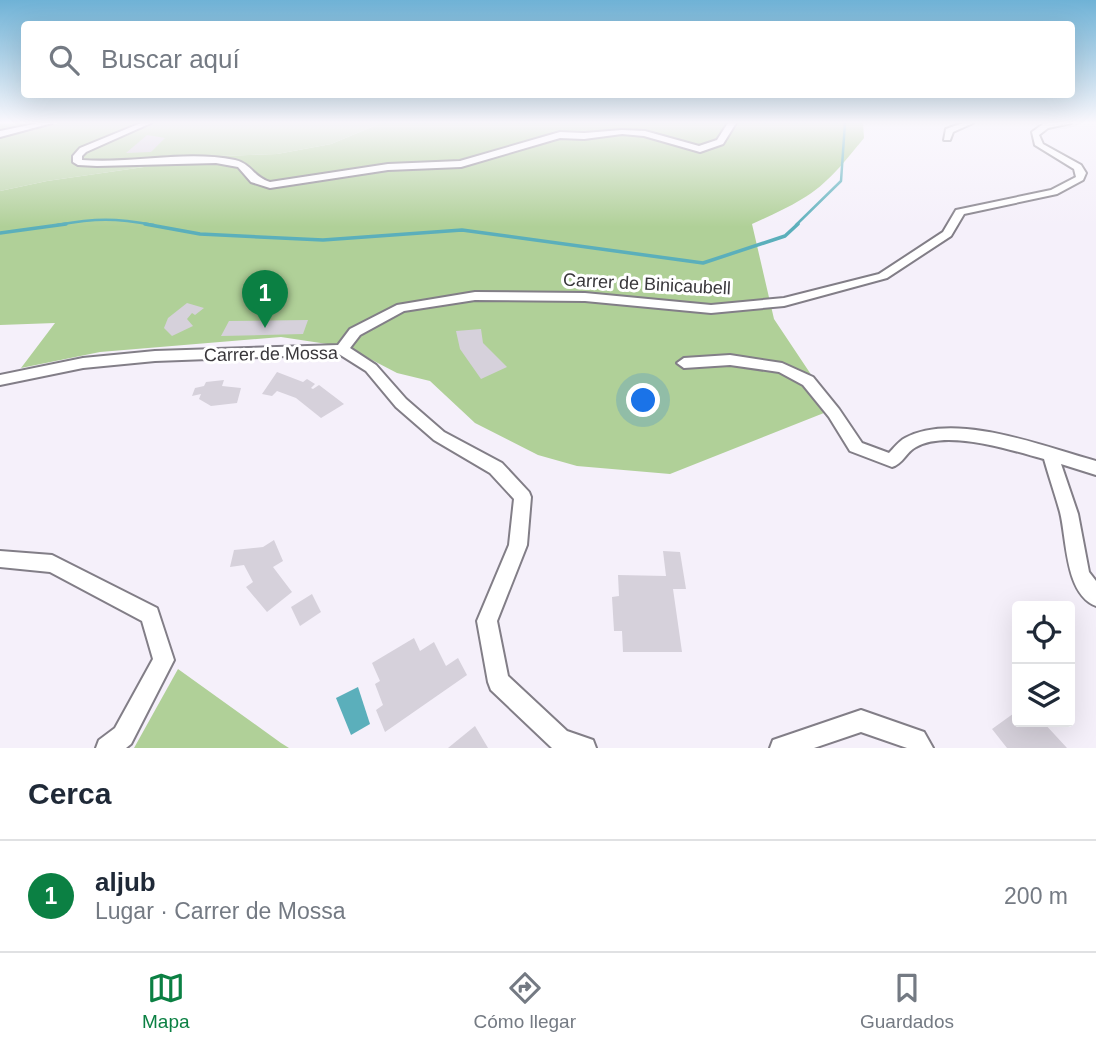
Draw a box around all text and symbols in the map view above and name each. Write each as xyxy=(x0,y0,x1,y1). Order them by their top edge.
search box xyxy=(21,21,1075,98)
icon: search xyxy=(45,41,83,79)
text: Buscar aquí xyxy=(101,44,240,74)
pin: 1 xyxy=(242,270,288,328)
street label: Carrer de Binicaubell xyxy=(563,270,731,298)
street label: Carrer de Mossa xyxy=(204,343,339,365)
your location xyxy=(626,383,660,417)
map controls xyxy=(1012,601,1075,727)
button: locate xyxy=(1012,601,1075,664)
button: layers xyxy=(1012,664,1075,727)
text: Cerca xyxy=(28,777,111,810)
text: aljub xyxy=(95,867,156,897)
text: 1 xyxy=(45,883,57,909)
text: 200 m xyxy=(1004,883,1068,909)
text: Lugar · Carrer de Mossa xyxy=(95,898,346,924)
tab: Mapa xyxy=(142,969,190,1033)
tab: Cómo llegar xyxy=(474,969,576,1033)
tab: Guardados xyxy=(860,969,954,1033)

